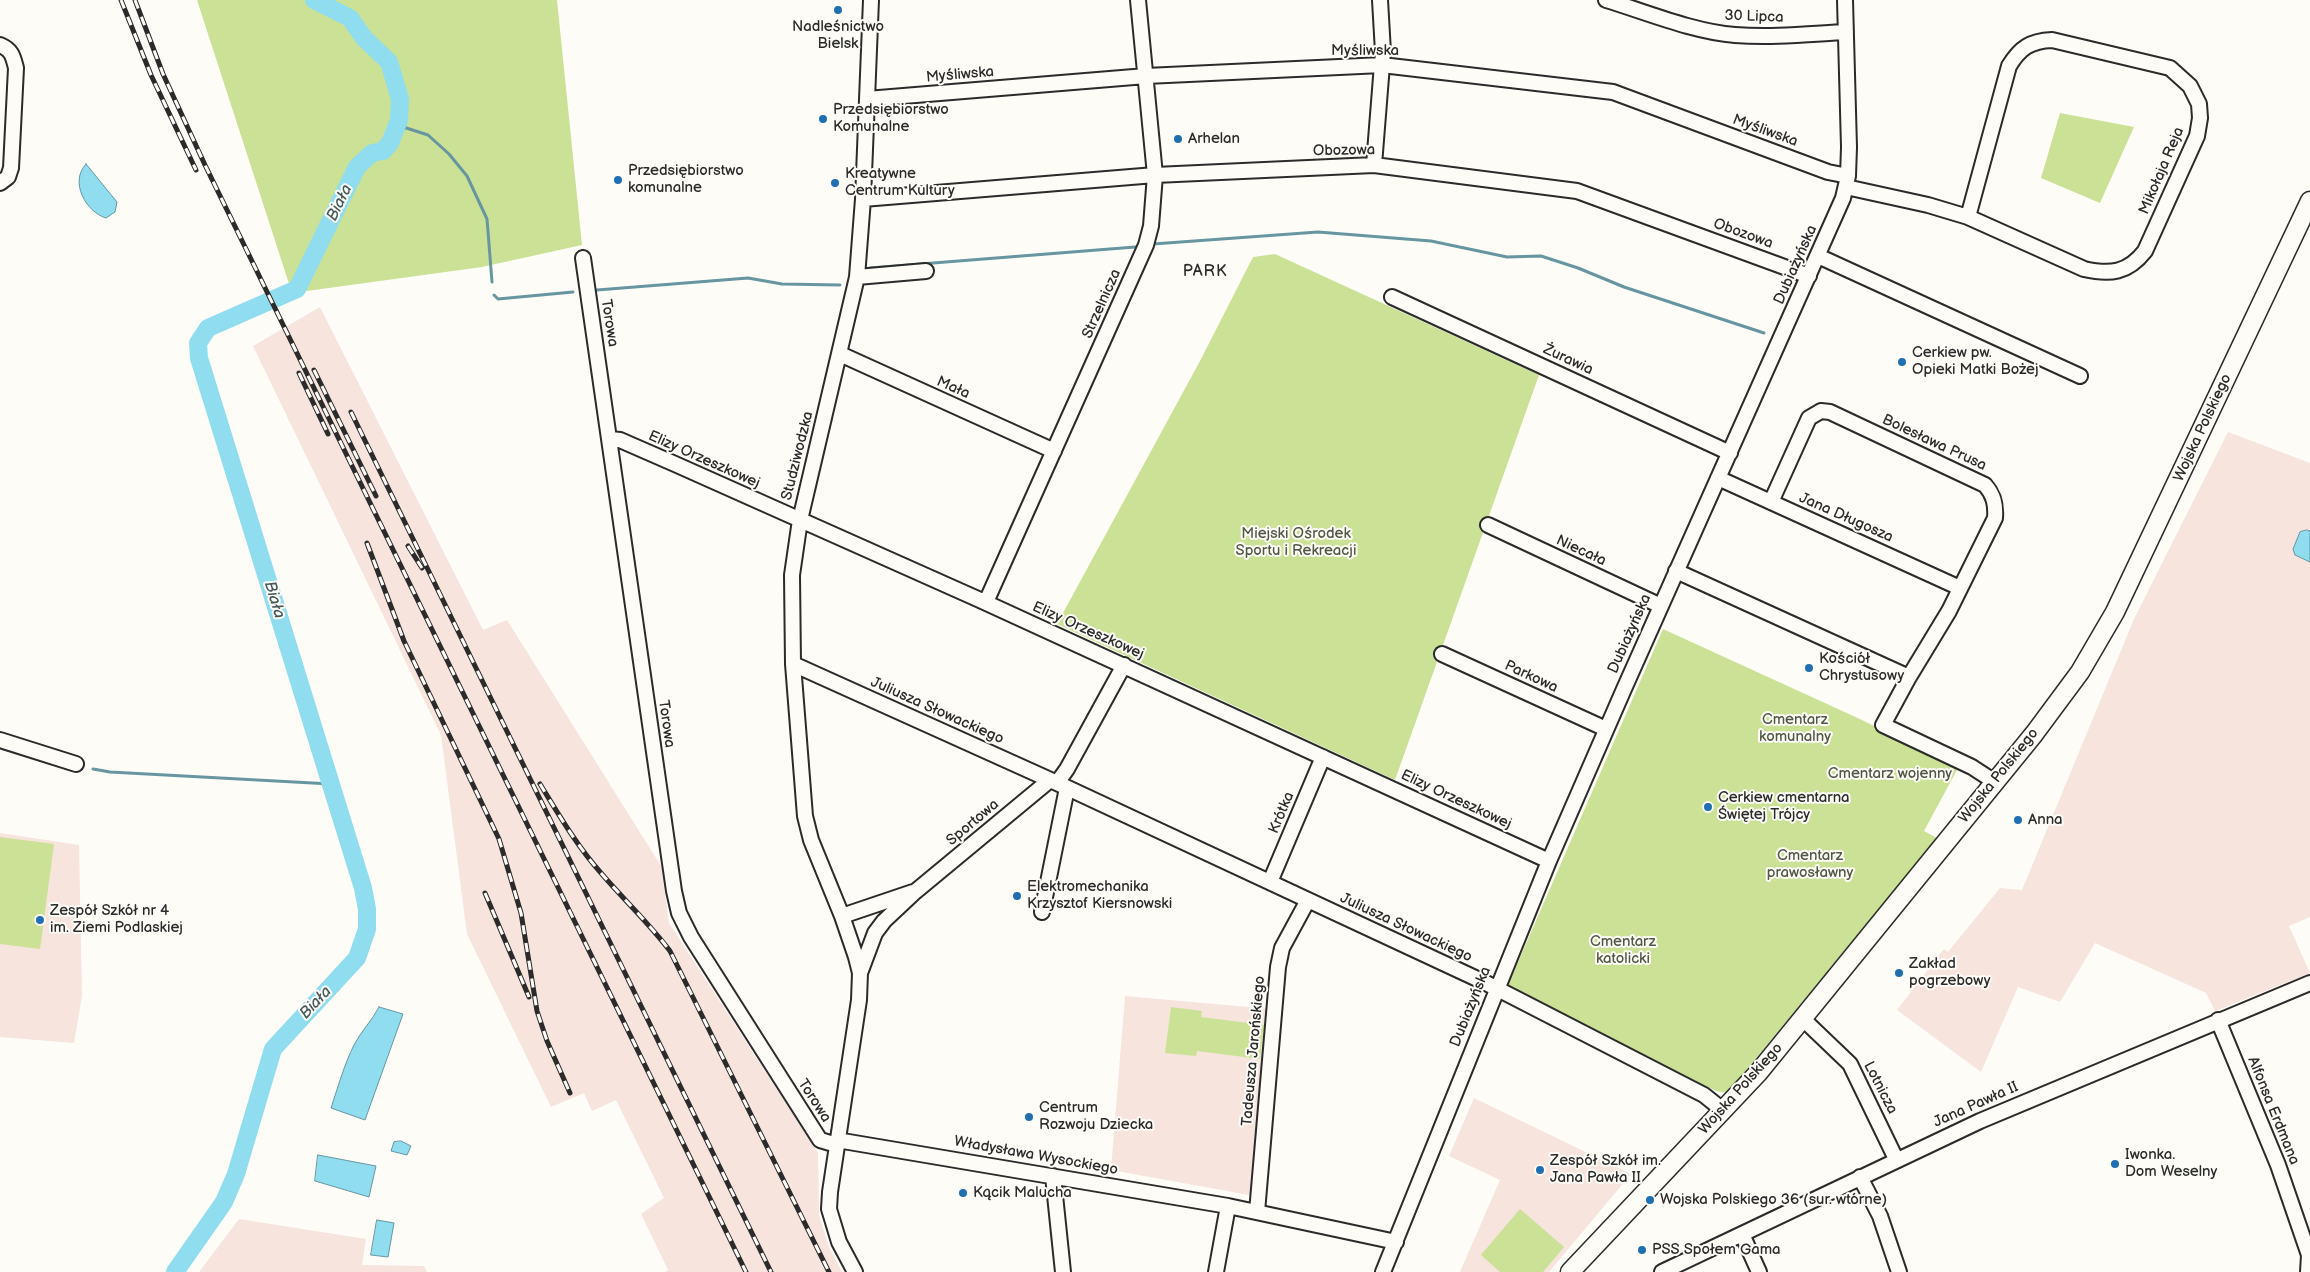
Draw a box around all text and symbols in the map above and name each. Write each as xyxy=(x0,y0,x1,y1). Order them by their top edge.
marker: Nadleśnictwo Bielsk xyxy=(832,4,844,16)
street label: 30 Lipca xyxy=(1724,7,1784,27)
place label: Nadleśnictwo Bielsk xyxy=(792,18,884,53)
street label: Myśliwska xyxy=(1331,42,1399,60)
street label: Myśliwska xyxy=(925,63,995,87)
place label: Przedsiębiorstwo Komunalne xyxy=(833,101,949,136)
street label: Myśliwska xyxy=(1730,111,1800,151)
marker: Przedsiębiorstwo Komunalne xyxy=(817,113,829,125)
street label: Mikołaja Reja xyxy=(2136,125,2188,217)
place label: Arhelan xyxy=(1188,130,1240,148)
marker: Arhelan xyxy=(1172,133,1184,145)
street label: Obozowa xyxy=(1313,141,1375,161)
place label: Przedsiębiorstwo komunalne xyxy=(628,162,744,197)
place label: Kreatywne Centrum Kultury xyxy=(845,165,955,200)
marker: Przedsiębiorstwo komunalne xyxy=(612,174,624,186)
marker: Kreatywne Centrum Kultury xyxy=(829,177,841,189)
water label: Biała xyxy=(323,182,357,224)
street label: Obozowa xyxy=(1711,215,1775,253)
street label: Dubiażyńska xyxy=(1771,223,1821,307)
district label: PARK xyxy=(1182,262,1228,282)
street label: Strzelnicza xyxy=(1079,267,1125,341)
street label: Torowa xyxy=(596,298,622,348)
street label: Żurawia xyxy=(1540,341,1596,379)
place label: Cerkiew pw. Opieki Matki Bożej xyxy=(1912,344,2039,379)
marker: Cerkiew pw. Opieki Matki Bożej xyxy=(1896,356,1908,368)
street label: Wojska Polskiego xyxy=(2170,371,2236,485)
street label: Mała xyxy=(934,373,972,403)
street label: Studziwodzka xyxy=(778,410,818,502)
street label: Bolesława Prusa xyxy=(1879,411,1989,475)
street label: Elizy Orzeszkowej xyxy=(645,427,763,493)
street label: Jana Długosza xyxy=(1796,489,1896,547)
park label: Miejski Ośrodek Sportu i Rekreacji xyxy=(1236,525,1356,560)
street label: Niecała xyxy=(1553,532,1609,570)
water label: Biała xyxy=(259,579,289,621)
street label: Dubiażyńska xyxy=(1605,592,1655,676)
street label: Elizy Orzeszkowej xyxy=(1029,598,1147,664)
place label: Kościół Chrystusowy xyxy=(1819,650,1904,685)
street label: Parkowa xyxy=(1501,657,1561,697)
marker: Kościół Chrystusowy xyxy=(1803,662,1815,674)
street label: Juliusza Słowackiego xyxy=(868,674,1006,748)
street label: Torowa xyxy=(654,699,678,749)
park label: Cmentarz komunalny xyxy=(1759,711,1831,746)
street label: Wojska Polskiego xyxy=(1955,725,2043,827)
park label: Cmentarz wojenny xyxy=(1828,765,1952,783)
street label: Elizy Orzeszkowej xyxy=(1398,766,1514,834)
place label: Cerkiew cmentarna Świętej Trójcy xyxy=(1718,789,1850,824)
street label: Krótka xyxy=(1265,790,1299,836)
street label: Sportowa xyxy=(943,796,1003,850)
marker: Cerkiew cmentarna Świętej Trójcy xyxy=(1702,801,1714,813)
place label: Anna xyxy=(2028,811,2063,829)
marker: Anna xyxy=(2012,814,2024,826)
park label: Cmentarz prawosławny xyxy=(1767,847,1853,882)
place label: Elektromechanika Krzysztof Kiersnowski xyxy=(1027,878,1172,913)
street label: Juliusza Słowackiego xyxy=(1337,889,1475,967)
marker: Elektromechanika Krzysztof Kiersnowski xyxy=(1011,890,1023,902)
place label: Zespół Szkół nr 4 im. Ziemi Podlaskiej xyxy=(50,902,183,937)
marker: Zespół Szkół nr 4 im. Ziemi Podlaskiej xyxy=(34,914,46,926)
park label: Cmentarz katolicki xyxy=(1590,933,1656,968)
place label: Zakład pogrzebowy xyxy=(1909,955,1991,990)
street label: Dubiażyńska xyxy=(1447,964,1495,1050)
marker: Zakład pogrzebowy xyxy=(1893,967,1905,979)
street label: Tadeusza Jarońskiego xyxy=(1238,975,1270,1127)
water label: Biała xyxy=(296,983,336,1023)
street label: Wojska Polskiego xyxy=(1695,1040,1787,1138)
street label: Alfonsa Erdmana xyxy=(2243,1054,2303,1168)
street label: Lotnicza xyxy=(1859,1059,1901,1117)
street label: Torowa xyxy=(793,1076,835,1126)
street label: Jana Pawła II xyxy=(1931,1078,2021,1132)
place label: Centrum Rozwoju Dziecka xyxy=(1039,1099,1153,1134)
marker: Centrum Rozwoju Dziecka xyxy=(1023,1111,1035,1123)
street label: Władysława Wysockiego xyxy=(953,1133,1119,1179)
place label: Iwonka. Dom Weselny xyxy=(2125,1146,2217,1181)
place label: Zespół Szkół im. Jana Pawła II xyxy=(1550,1152,1661,1187)
marker: Iwonka. Dom Weselny xyxy=(2109,1158,2121,1170)
marker: Zespół Szkół im. Jana Pawła II xyxy=(1534,1164,1546,1176)
place label: Kącik Malucha xyxy=(973,1184,1072,1202)
marker: Kącik Malucha xyxy=(957,1187,969,1199)
place label: Wojska Polskiego 36 (sur. wtórne) xyxy=(1660,1191,1887,1209)
marker: Wojska Polskiego 36 (sur. wtórne) xyxy=(1644,1194,1656,1206)
place label: PSS Społem Gama xyxy=(1652,1241,1781,1259)
marker: PSS Społem Gama xyxy=(1636,1244,1648,1256)

